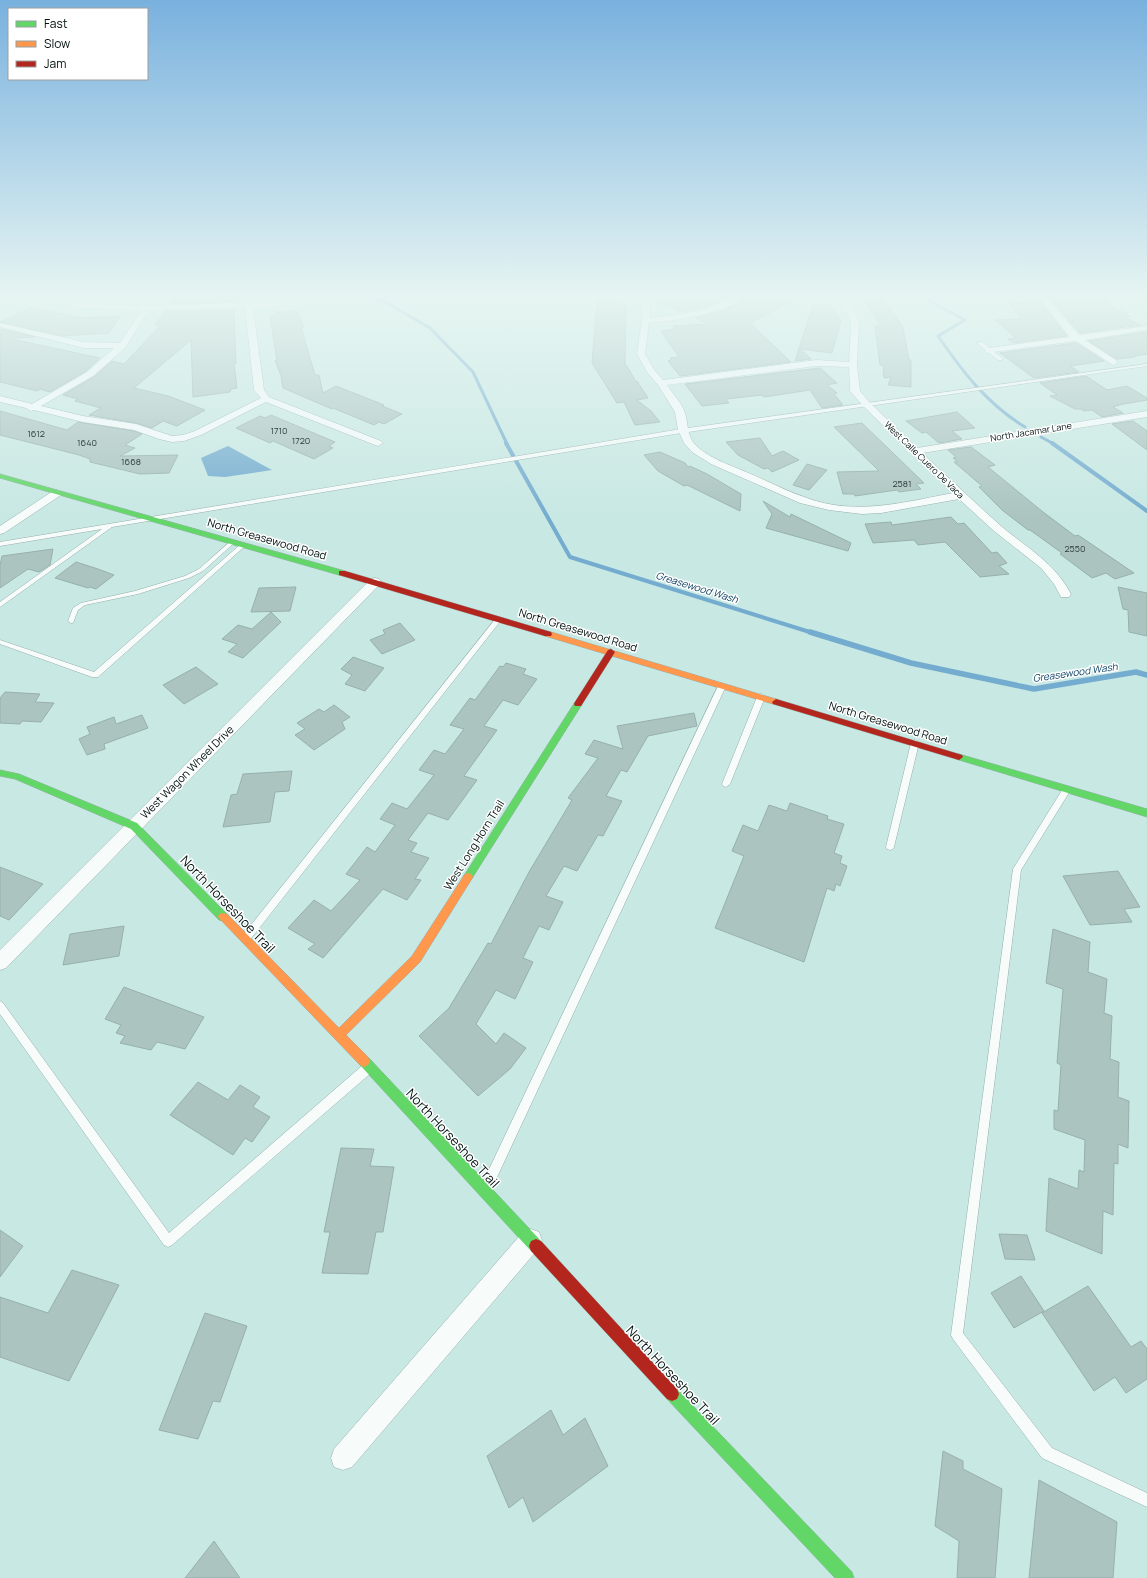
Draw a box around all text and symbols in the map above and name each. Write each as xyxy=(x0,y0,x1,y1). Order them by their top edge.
legend xyxy=(8,8,148,80)
text: Fast xyxy=(44,15,68,32)
text: Slow xyxy=(44,35,70,52)
text: Jam xyxy=(44,55,66,72)
street label: West Calle Cuero De Vaca xyxy=(882,418,967,501)
street label: North Jacamar Lane xyxy=(989,419,1073,444)
house number: 1710 xyxy=(270,424,288,437)
house number: 1612 xyxy=(27,427,45,440)
house number: 1720 xyxy=(292,434,310,447)
house number: 1640 xyxy=(77,436,97,449)
house number: 1668 xyxy=(121,455,141,468)
house number: 2581 xyxy=(892,477,912,490)
street label: North Greasewood Road xyxy=(206,514,328,563)
house number: 2550 xyxy=(1064,542,1086,555)
water label: Greasewood Wash xyxy=(654,568,741,607)
street label: North Greasewood Road xyxy=(517,604,639,655)
water label: Greasewood Wash xyxy=(1032,659,1119,685)
street label: North Greasewood Road xyxy=(827,697,949,748)
street label: West Wagon Wheel Drive xyxy=(137,721,237,822)
street label: West Long Horn Trail xyxy=(440,797,507,893)
street label: North Horseshoe Trail xyxy=(177,851,279,957)
street label: North Horseshoe Trail xyxy=(402,1085,504,1191)
street label: North Horseshoe Trail xyxy=(622,1322,724,1428)

